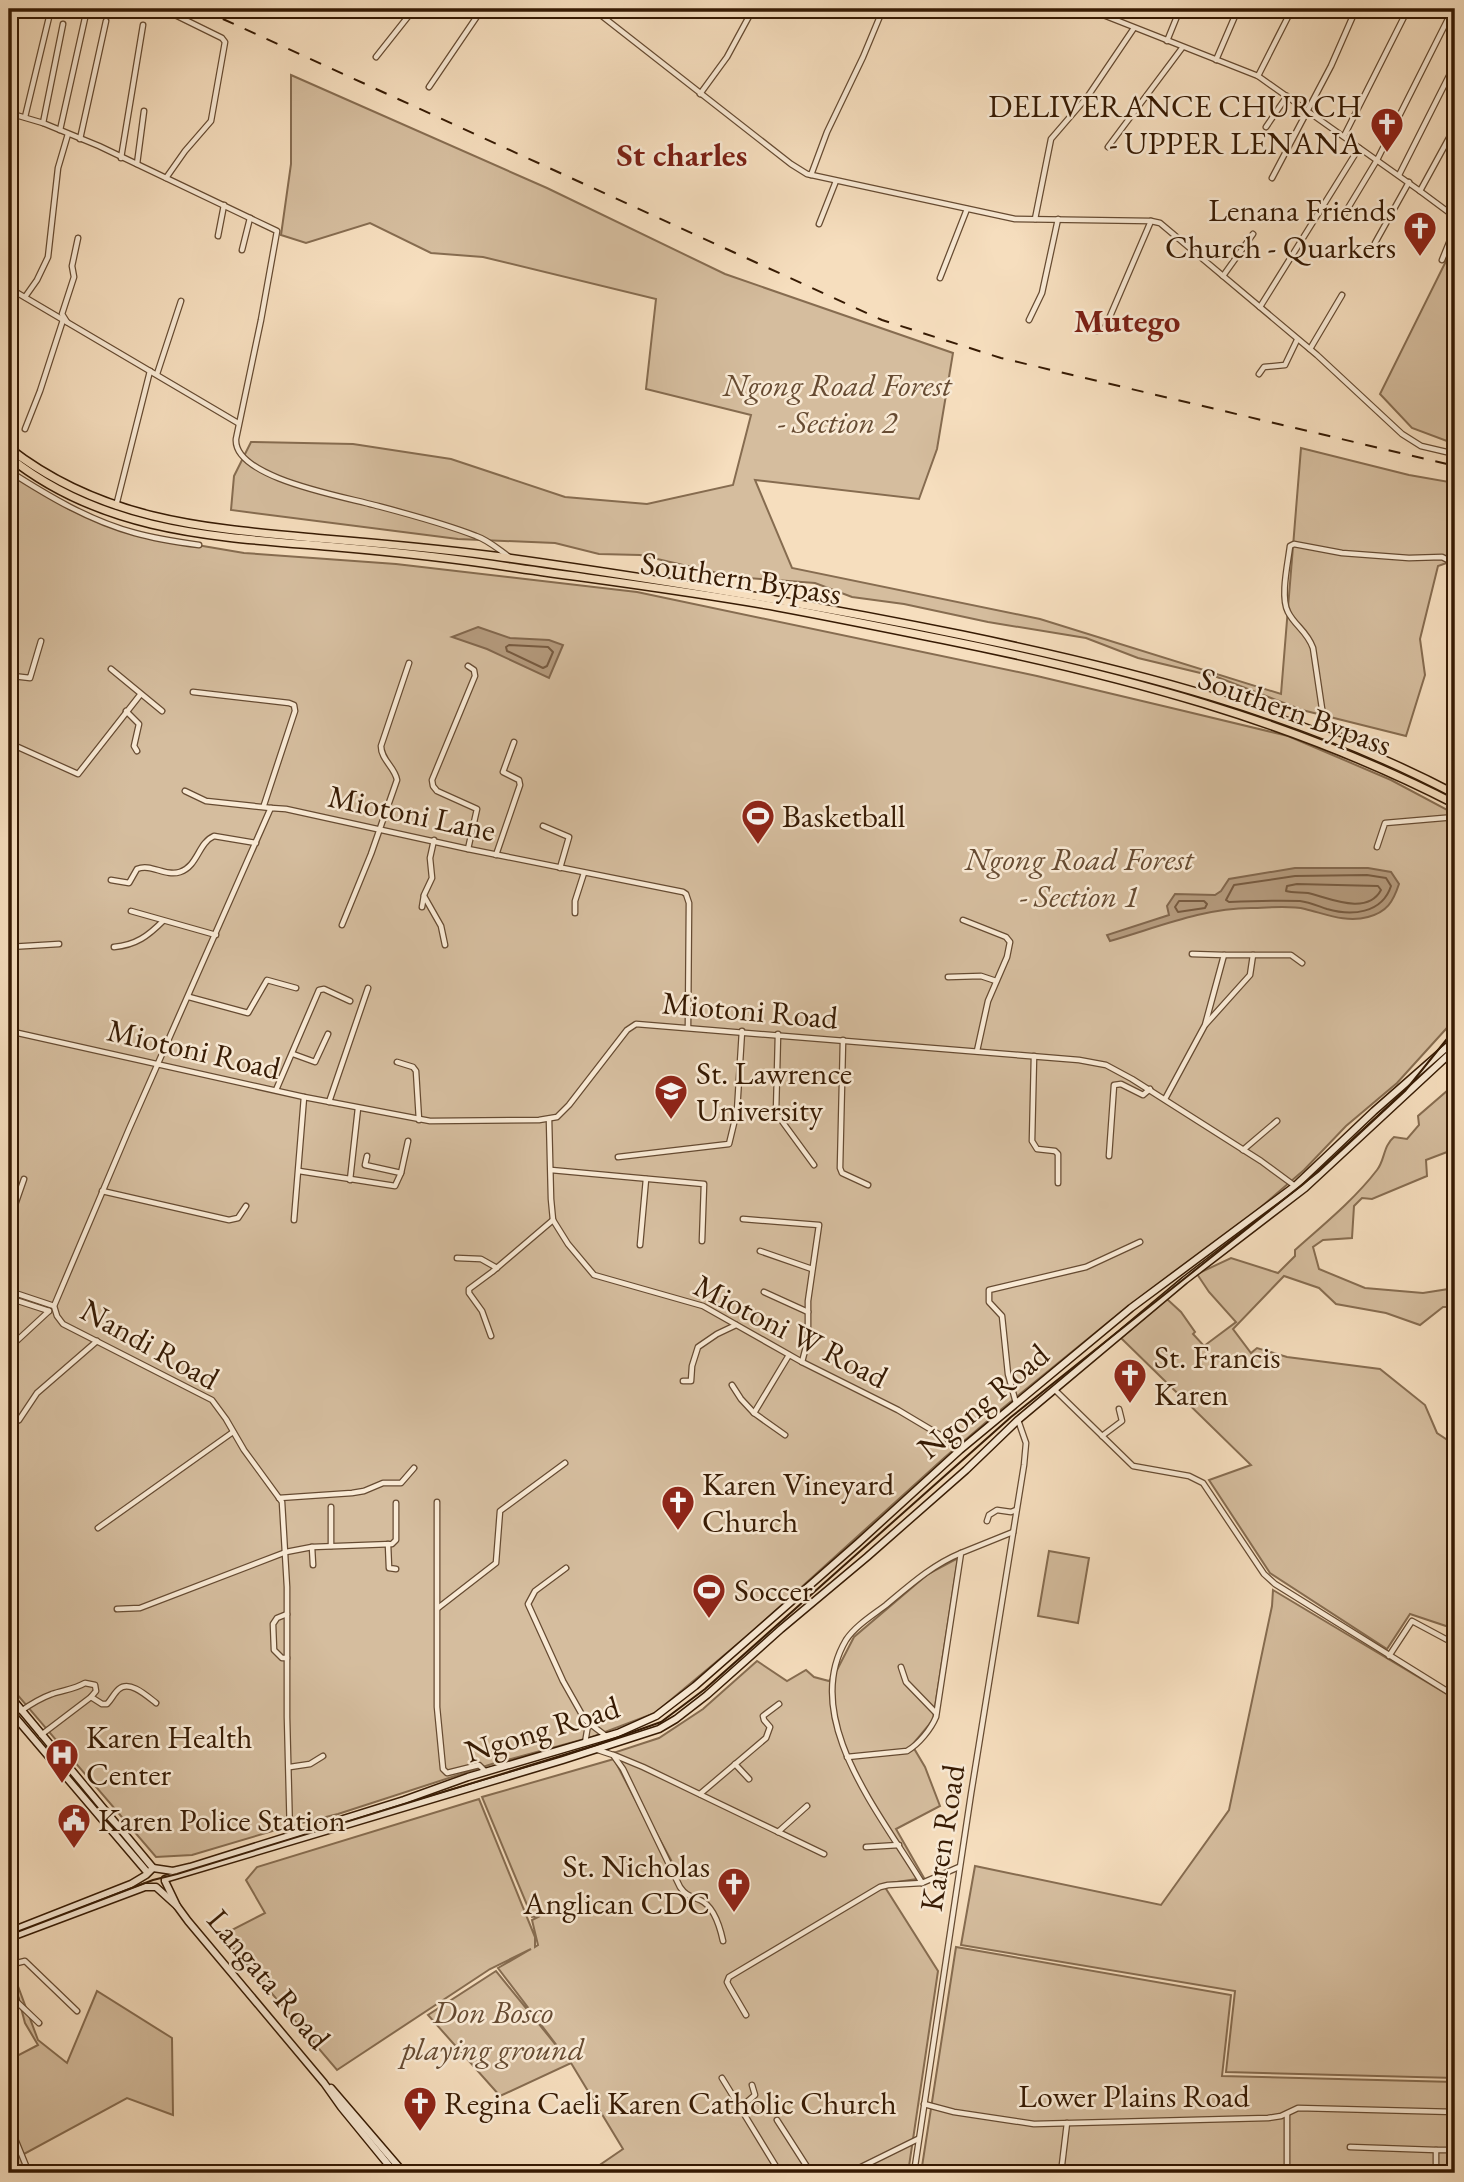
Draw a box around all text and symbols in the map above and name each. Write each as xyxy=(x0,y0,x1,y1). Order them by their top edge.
place label: DELIVERANCE CHURCH - UPPER LENANA xyxy=(988,85,1363,164)
church icon: DELIVERANCE CHURCH - UPPER LENANA xyxy=(1368,105,1406,154)
district label: St charles xyxy=(617,133,747,176)
place label: Lenana Friends Church - Quarkers xyxy=(1165,189,1396,268)
church icon: Lenana Friends Church - Quarkers xyxy=(1401,209,1439,258)
district label: Mutego xyxy=(1074,299,1180,342)
park label: Ngong Road Forest - Section 2 xyxy=(721,364,953,443)
street label: Southern Bypass xyxy=(638,541,844,615)
street label: Southern Bypass xyxy=(1193,657,1397,765)
street label: Miotoni Lane xyxy=(324,775,500,851)
place label: Basketball xyxy=(782,795,906,837)
sports icon: Basketball xyxy=(739,797,777,846)
park label: Ngong Road Forest - Section 1 xyxy=(963,838,1195,917)
street label: Miotoni Road xyxy=(660,981,841,1039)
street label: Miotoni Road xyxy=(103,1009,286,1089)
place label: St. Lawrence University xyxy=(696,1052,852,1131)
school or university icon: St. Lawrence University xyxy=(652,1072,690,1121)
street label: Miotoni W Road xyxy=(687,1264,896,1398)
street label: Nandi Road xyxy=(73,1289,228,1400)
street label: Ngong Road xyxy=(908,1333,1058,1468)
place label: St. Francis Karen xyxy=(1154,1336,1281,1415)
church icon: St. Francis Karen xyxy=(1111,1356,1149,1405)
place label: Karen Vineyard Church xyxy=(702,1463,895,1542)
church icon: Karen Vineyard Church xyxy=(659,1483,697,1532)
place label: Soccer xyxy=(734,1569,813,1611)
sports icon: Soccer xyxy=(690,1571,728,1620)
street label: Ngong Road xyxy=(460,1685,625,1772)
place label: Karen Health Center xyxy=(86,1716,252,1795)
hospital icon: Karen Health Center xyxy=(43,1736,81,1785)
street label: Karen Road xyxy=(910,1761,974,1914)
place label: Karen Police Station xyxy=(98,1799,346,1841)
public building icon: Karen Police Station xyxy=(55,1801,93,1850)
place label: St. Nicholas Anglican CDC xyxy=(522,1845,710,1924)
church icon: St. Nicholas Anglican CDC xyxy=(715,1865,753,1914)
street label: Langata Road xyxy=(198,1900,341,2059)
park label: Don Bosco playing ground xyxy=(398,1991,585,2070)
street label: Lower Plains Road xyxy=(1018,2075,1250,2117)
place label: Regina Caeli Karen Catholic Church xyxy=(444,2082,897,2124)
church icon: Regina Caeli Karen Catholic Church xyxy=(401,2084,439,2133)

